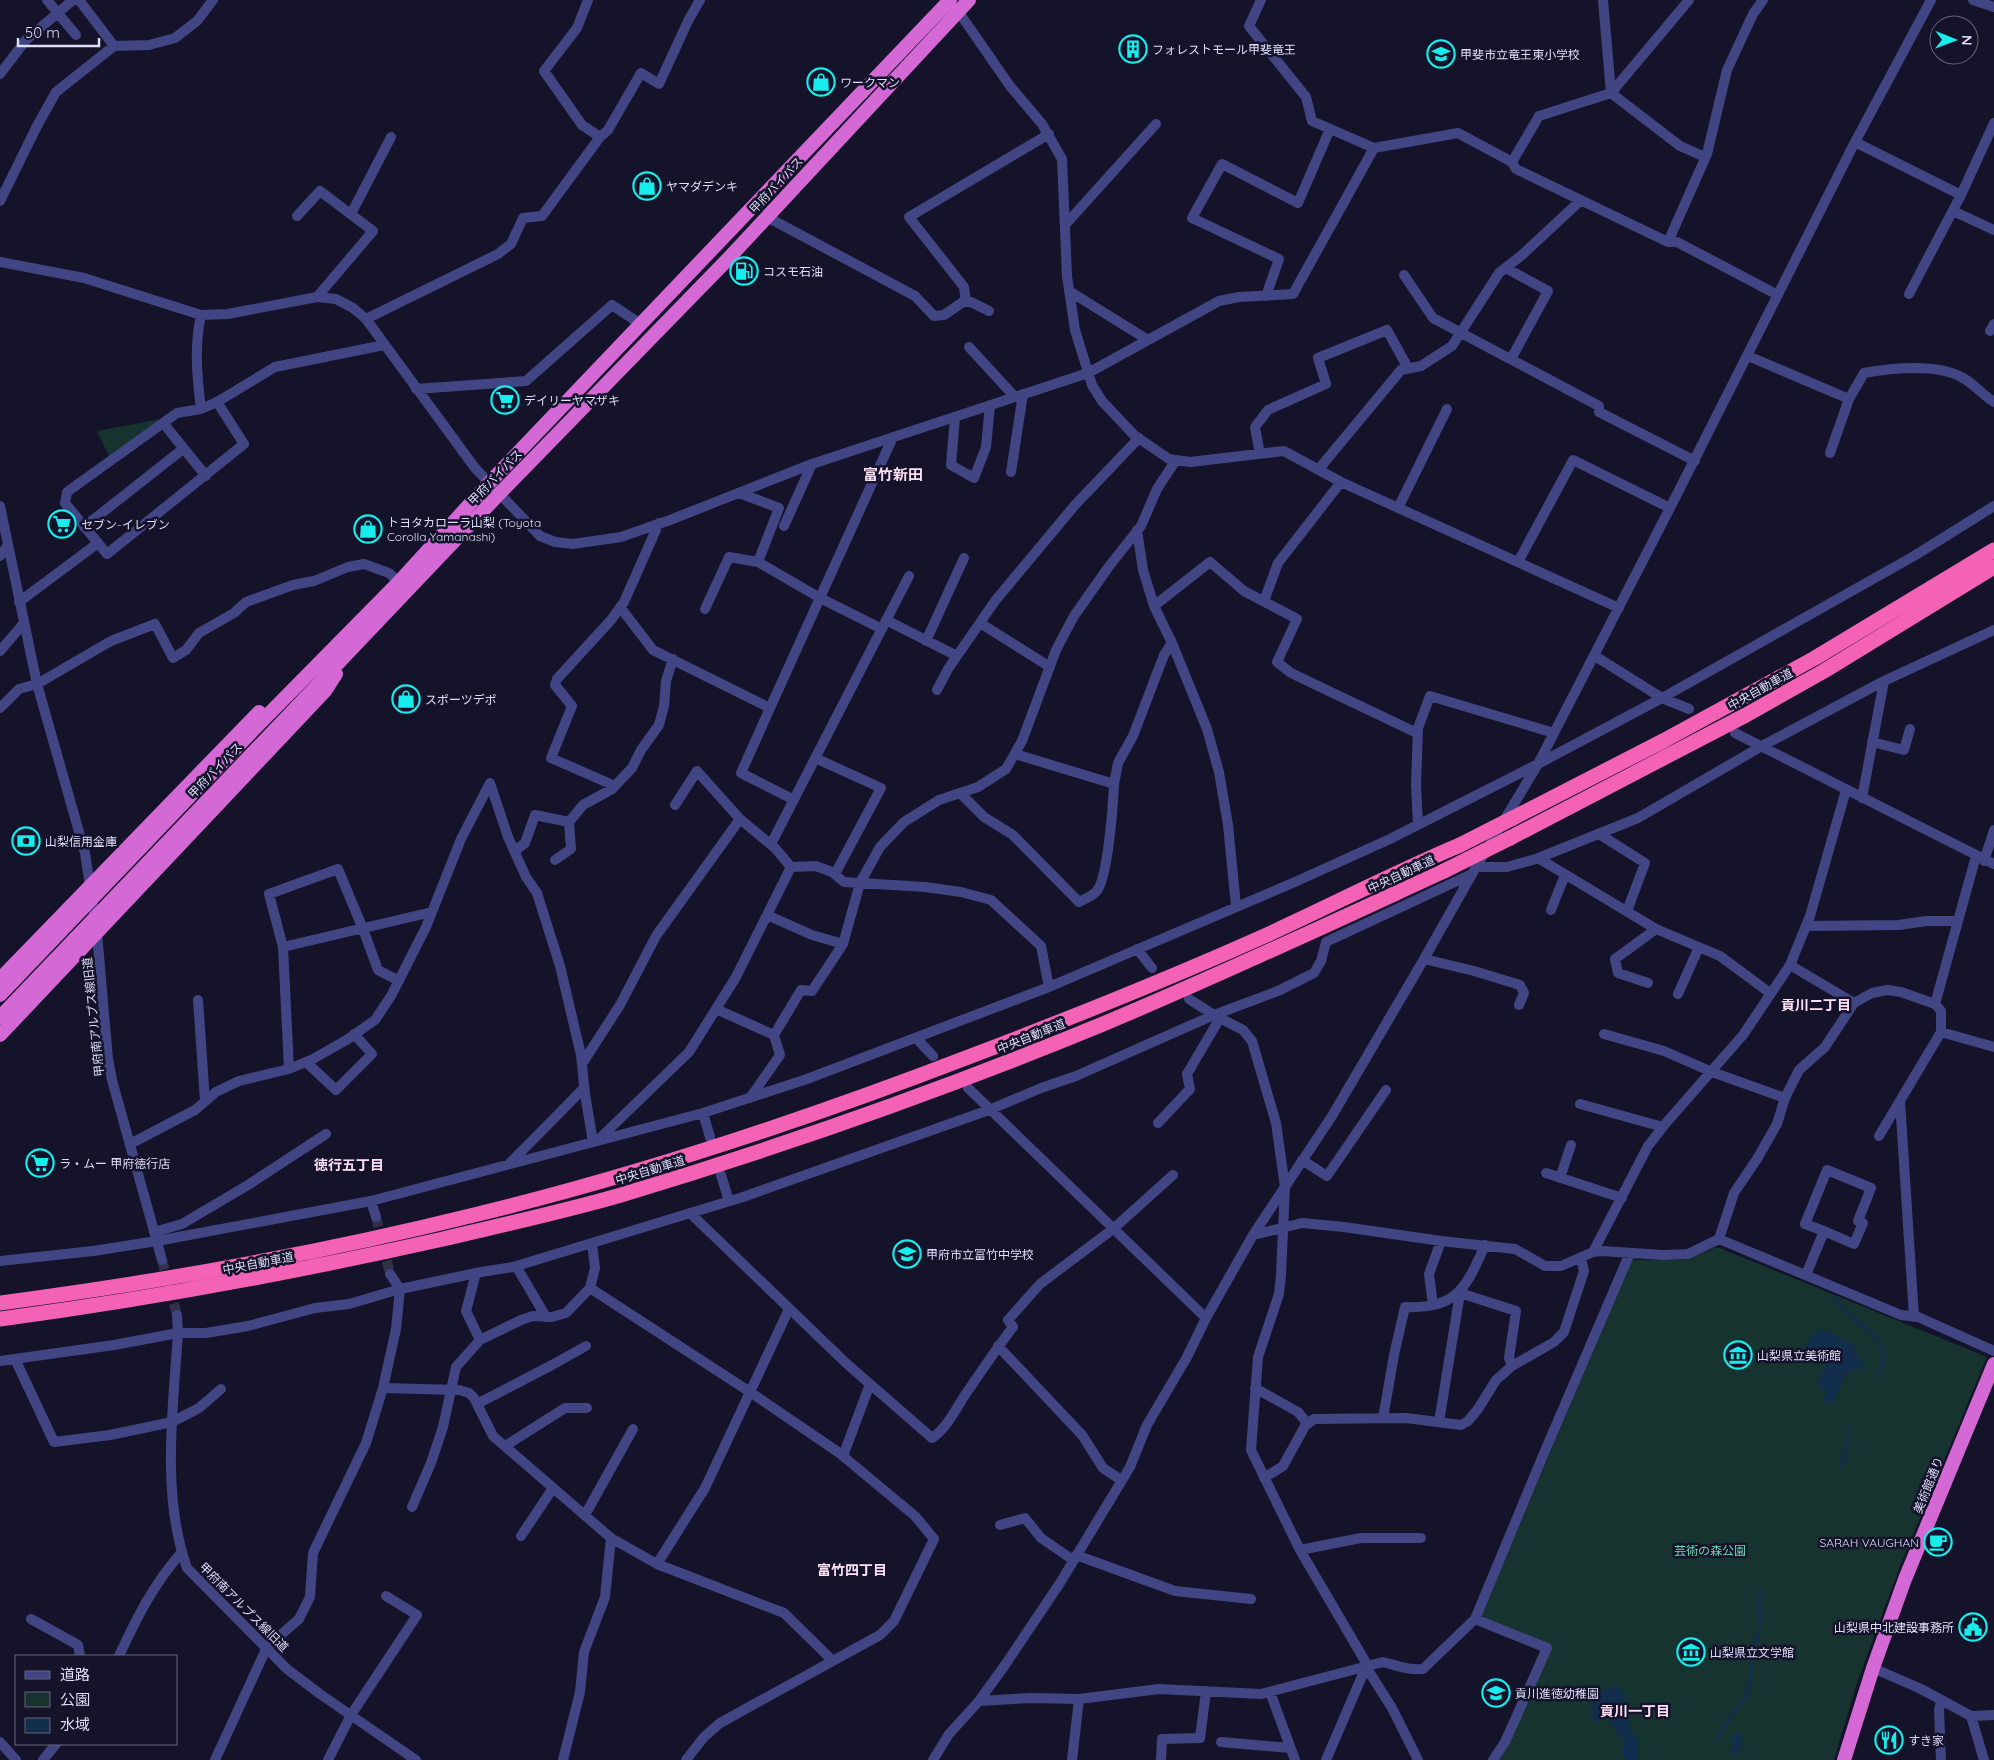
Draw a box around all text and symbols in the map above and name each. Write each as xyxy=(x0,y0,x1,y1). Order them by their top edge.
scale bar xyxy=(18,15,99,47)
north arrow xyxy=(1929,15,1979,65)
text: 50 m xyxy=(25,23,60,42)
building icon: フォレストモール甲斐竜王 xyxy=(1118,34,1148,64)
text: N xyxy=(1958,35,1976,46)
school or university icon: 甲斐市立竜王東小学校 xyxy=(1426,39,1456,69)
place label: フォレストモール甲斐竜王 xyxy=(1152,42,1296,57)
place label: 甲斐市立竜王東小学校 xyxy=(1460,47,1580,62)
shop icon: ワークマン xyxy=(806,67,836,97)
place label: ワークマン xyxy=(840,75,900,90)
street label: 甲府バイパス xyxy=(746,154,806,216)
shop icon: ヤマダデンキ xyxy=(632,171,662,201)
place label: ヤマダデンキ xyxy=(666,179,738,194)
fuel station icon: コスモ石油 xyxy=(729,256,759,286)
place label: コスモ石油 xyxy=(763,264,823,279)
supermarket icon: デイリーヤマザキ xyxy=(490,385,520,415)
place label: デイリーヤマザキ xyxy=(524,393,620,408)
street label: 甲府バイパス xyxy=(465,446,525,508)
district label: 富竹新田 xyxy=(863,465,923,484)
supermarket icon: セブン-イレブン xyxy=(47,509,77,539)
shop icon: トヨタカローラ山梨 (Toyota Corolla Yamanashi) xyxy=(353,514,383,544)
place label: トヨタカローラ山梨 (Toyota Corolla Yamanashi) xyxy=(387,515,541,544)
place label: セブン-イレブン xyxy=(81,517,170,532)
street label: 中央自動車道 xyxy=(1725,665,1795,713)
shop icon: スポーツデポ xyxy=(391,684,421,714)
place label: スポーツデポ xyxy=(425,692,497,707)
street label: 甲府バイパス xyxy=(185,739,245,801)
bank icon: 山梨信用金庫 xyxy=(11,826,41,856)
place label: 山梨信用金庫 xyxy=(45,834,117,849)
street label: 中央自動車道 xyxy=(1365,852,1437,896)
street label: 甲府南アルプス線旧道 xyxy=(79,957,107,1077)
district label: 貢川二丁目 xyxy=(1781,996,1851,1014)
street label: 中央自動車道 xyxy=(995,1016,1067,1056)
supermarket icon: ラ・ムー 甲府徳行店 xyxy=(25,1148,55,1178)
street label: 中央自動車道 xyxy=(613,1152,687,1188)
place label: ラ・ムー 甲府徳行店 xyxy=(59,1156,170,1171)
district label: 徳行五丁目 xyxy=(314,1156,384,1174)
school or university icon: 甲府市立富竹中学校 xyxy=(892,1239,922,1269)
place label: 甲府市立富竹中学校 xyxy=(926,1247,1034,1262)
street label: 中央自動車道 xyxy=(221,1249,295,1277)
museum icon: 山梨県立美術館 xyxy=(1723,1340,1753,1370)
place label: 山梨県立美術館 xyxy=(1757,1348,1841,1363)
street label: 美術館通り xyxy=(1910,1454,1946,1516)
cafe icon: SARAH VAUGHAN xyxy=(1923,1527,1953,1557)
place label: SARAH VAUGHAN xyxy=(1820,1535,1919,1550)
park label: 芸術の森公園 xyxy=(1674,1543,1746,1558)
street label: 甲府南アルプス線旧道 xyxy=(196,1559,292,1655)
district label: 富竹四丁目 xyxy=(817,1561,887,1579)
public building icon: 山梨県中北建設事務所 xyxy=(1958,1612,1988,1642)
place label: 山梨県中北建設事務所 xyxy=(1834,1620,1954,1635)
museum icon: 山梨県立文学館 xyxy=(1676,1637,1706,1667)
place label: 山梨県立文学館 xyxy=(1710,1645,1794,1660)
legend xyxy=(15,1655,178,1745)
text: 道路 xyxy=(60,1665,90,1684)
school or university icon: 貢川進徳幼稚園 xyxy=(1481,1678,1511,1708)
place label: 貢川進徳幼稚園 xyxy=(1515,1686,1599,1701)
text: 公園 xyxy=(60,1690,90,1709)
district label: 貢川一丁目 xyxy=(1600,1702,1670,1720)
text: 水域 xyxy=(60,1715,90,1734)
restaurant icon: すき家 xyxy=(1874,1725,1904,1755)
place label: すき家 xyxy=(1908,1733,1944,1748)

